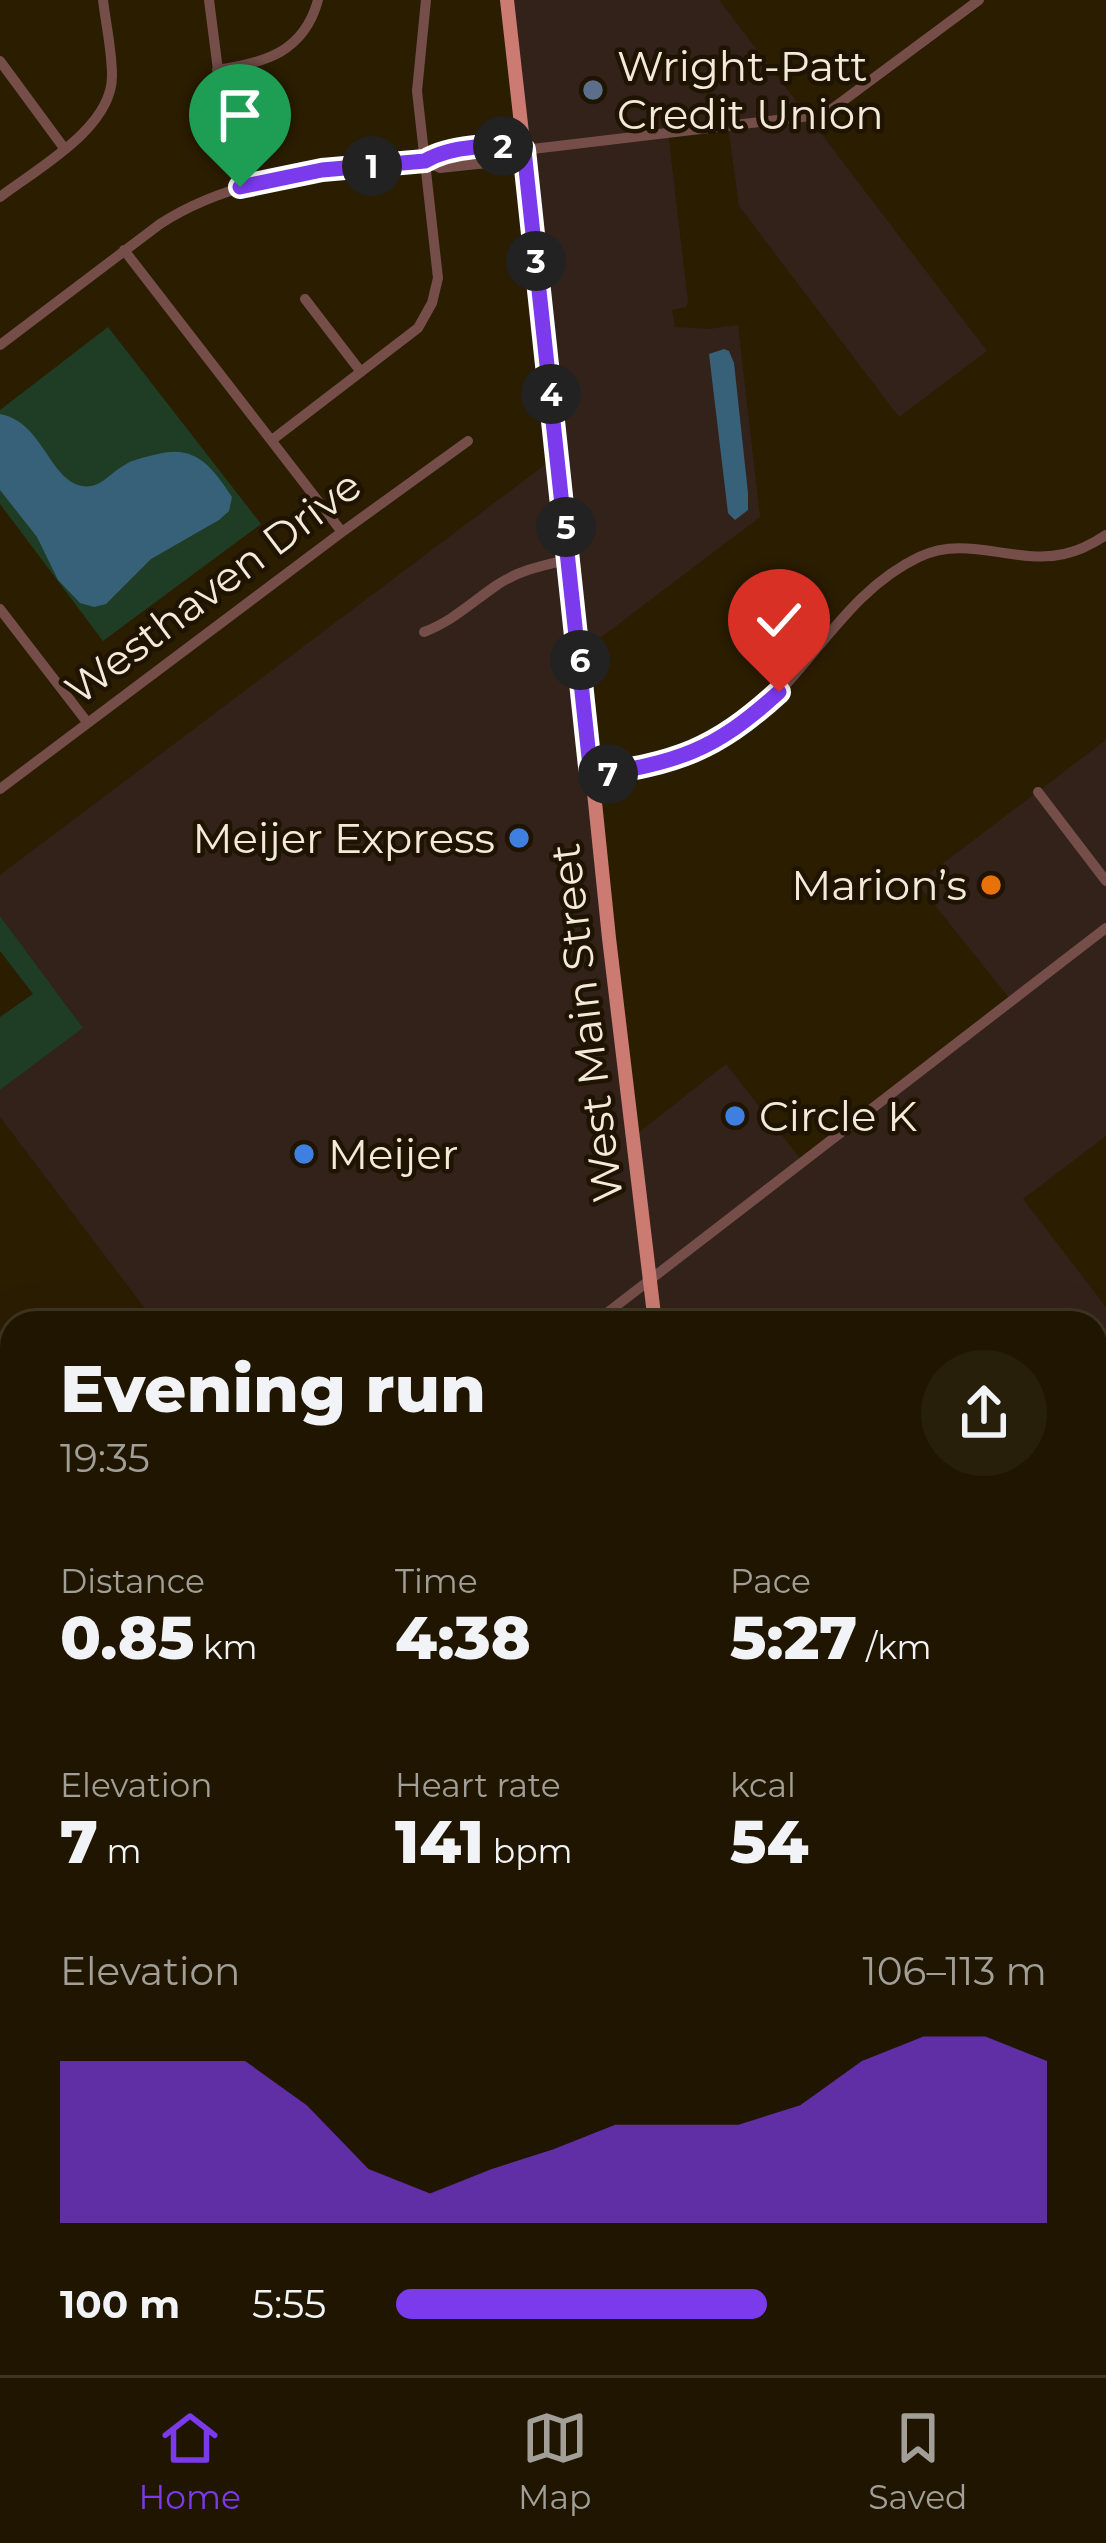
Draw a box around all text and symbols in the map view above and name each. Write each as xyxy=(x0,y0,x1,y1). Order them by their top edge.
place label: Wright-Patt Credit Union xyxy=(617,40,884,140)
pin xyxy=(189,64,291,187)
marker: Wright-Patt Credit Union xyxy=(580,77,606,103)
icon: arrive xyxy=(207,82,273,148)
pin: 2 xyxy=(473,116,533,176)
text: 2 xyxy=(493,126,513,166)
pin: 1 xyxy=(342,136,402,196)
text: 1 xyxy=(366,146,378,186)
pin: 3 xyxy=(506,231,566,291)
text: 3 xyxy=(526,241,546,281)
pin: 4 xyxy=(521,364,581,424)
text: 4 xyxy=(540,374,562,414)
street label: Westhaven Drive xyxy=(55,459,371,715)
pin: 5 xyxy=(536,497,596,557)
text: 5 xyxy=(556,507,576,547)
pin xyxy=(728,569,830,692)
icon: check xyxy=(746,587,812,653)
pin: 6 xyxy=(550,630,610,690)
text: 6 xyxy=(569,640,591,680)
pin: 7 xyxy=(578,744,638,804)
text: 7 xyxy=(598,754,618,794)
place label: Meijer Express xyxy=(192,812,495,864)
marker: Meijer Express xyxy=(506,825,532,851)
street label: West Main Street xyxy=(538,841,634,1205)
place label: Marion’s xyxy=(791,859,967,911)
marker: Marion’s xyxy=(978,872,1004,898)
place label: Circle K xyxy=(759,1090,917,1142)
marker: Circle K xyxy=(722,1103,748,1129)
place label: Meijer xyxy=(328,1128,459,1180)
marker: Meijer xyxy=(291,1141,317,1167)
text: Evening run xyxy=(60,1348,486,1429)
button: share xyxy=(921,1350,1047,1476)
text: 19:35 xyxy=(60,1434,150,1482)
text: Distance xyxy=(60,1561,205,1601)
text: Time xyxy=(395,1561,478,1601)
text: Pace xyxy=(730,1561,811,1601)
text: 0.85 xyxy=(60,1601,194,1674)
text: 4:38 xyxy=(395,1601,531,1674)
text: 5:27 xyxy=(730,1601,857,1674)
text: km xyxy=(194,1627,258,1667)
text: /km xyxy=(857,1627,932,1667)
text: Elevation xyxy=(60,1765,213,1805)
text: Heart rate xyxy=(395,1765,561,1805)
text: kcal xyxy=(730,1765,796,1805)
text: 7 xyxy=(60,1805,98,1878)
text: 141 xyxy=(395,1805,484,1878)
text: 54 xyxy=(730,1805,808,1878)
text: m xyxy=(98,1831,142,1871)
text: bpm xyxy=(484,1831,573,1871)
text: Elevation xyxy=(60,1947,240,1995)
text: 106–113 m xyxy=(863,1947,1047,1995)
text: 100 m xyxy=(60,2280,180,2328)
text: 5:55 xyxy=(252,2280,326,2328)
tab: Home xyxy=(139,2405,241,2517)
tab: Map xyxy=(518,2405,591,2517)
tab: Saved xyxy=(868,2405,967,2517)

